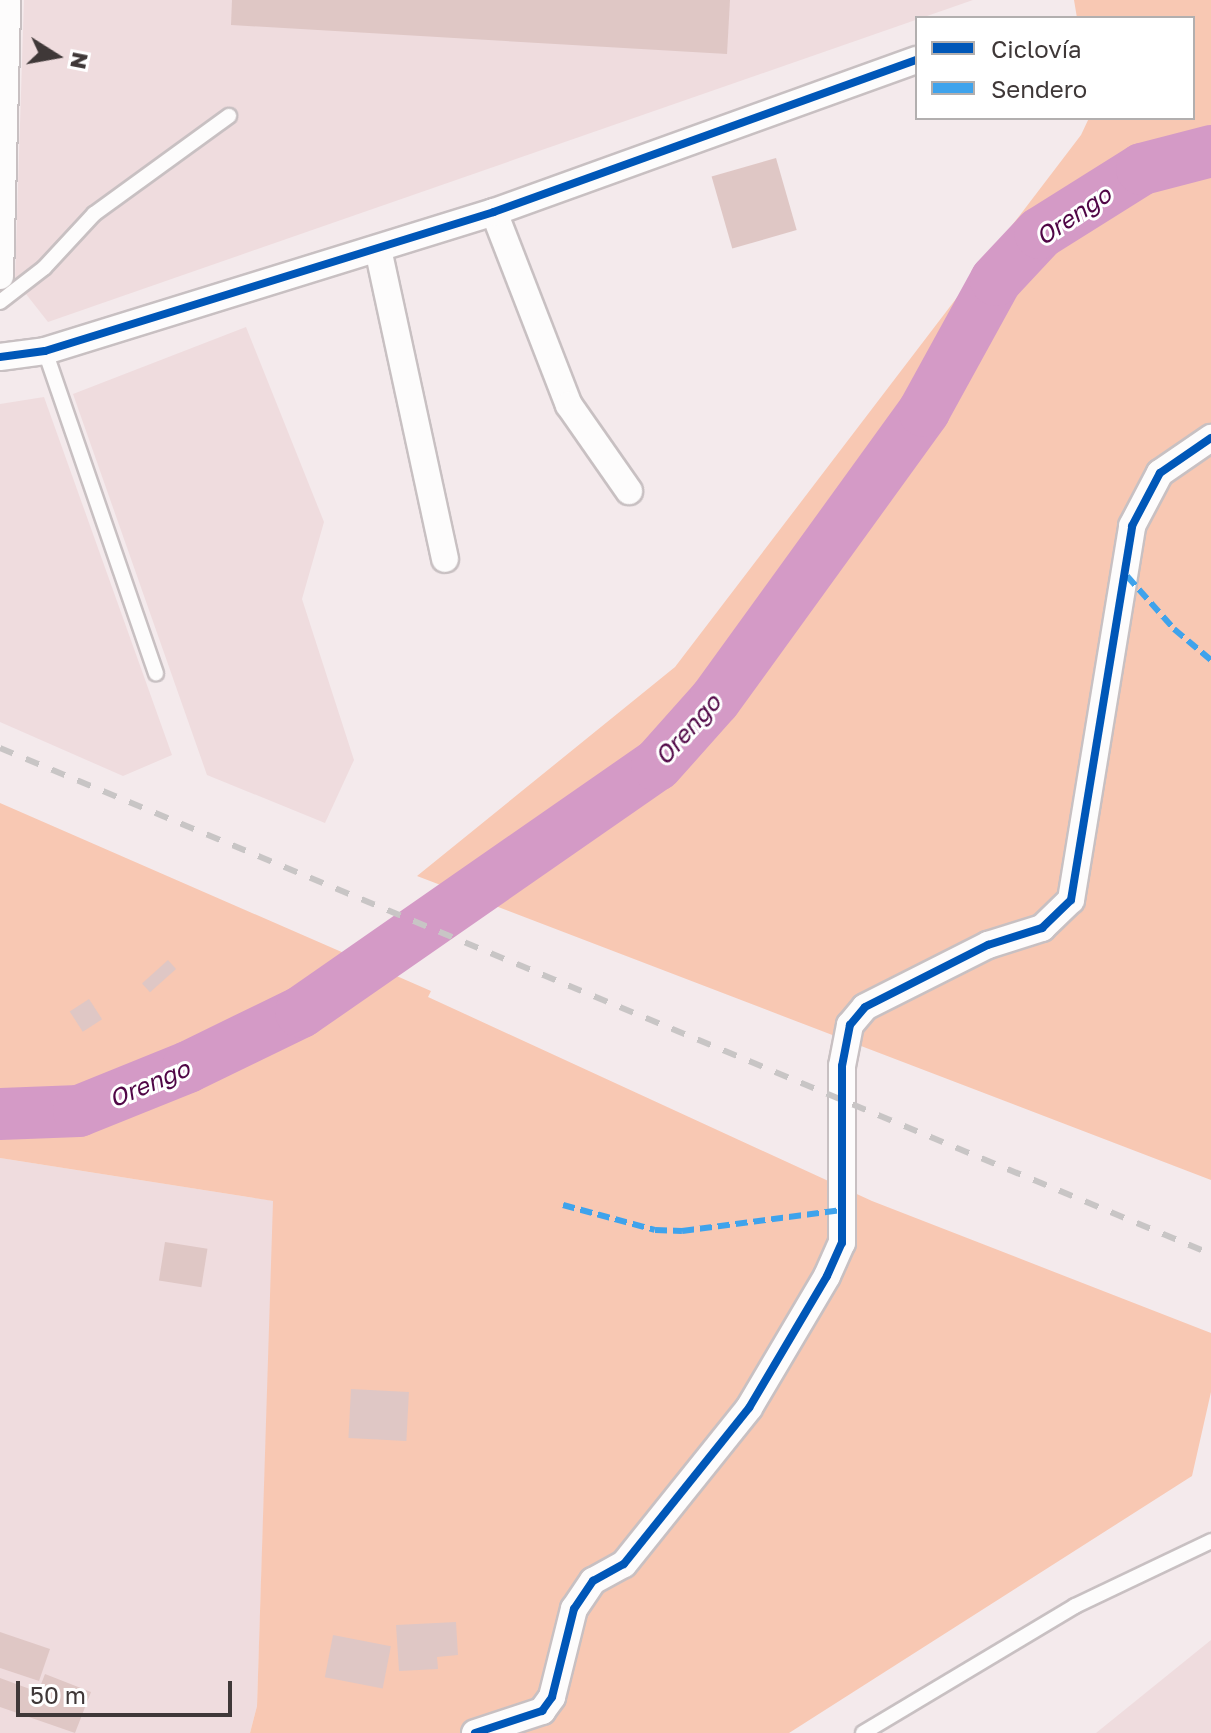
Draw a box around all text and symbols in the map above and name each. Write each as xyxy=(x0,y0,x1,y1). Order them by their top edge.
north arrow xyxy=(16,16,96,96)
legend xyxy=(915,16,1195,120)
text: Ciclovía xyxy=(991,34,1082,63)
text: N xyxy=(65,50,95,71)
text: Sendero xyxy=(991,74,1087,103)
water label: Orengo xyxy=(1030,179,1116,251)
water label: Orengo xyxy=(648,688,726,770)
water label: Orengo xyxy=(104,1053,194,1113)
scale bar xyxy=(20,1665,236,1715)
text: 50 m xyxy=(30,1680,86,1709)

